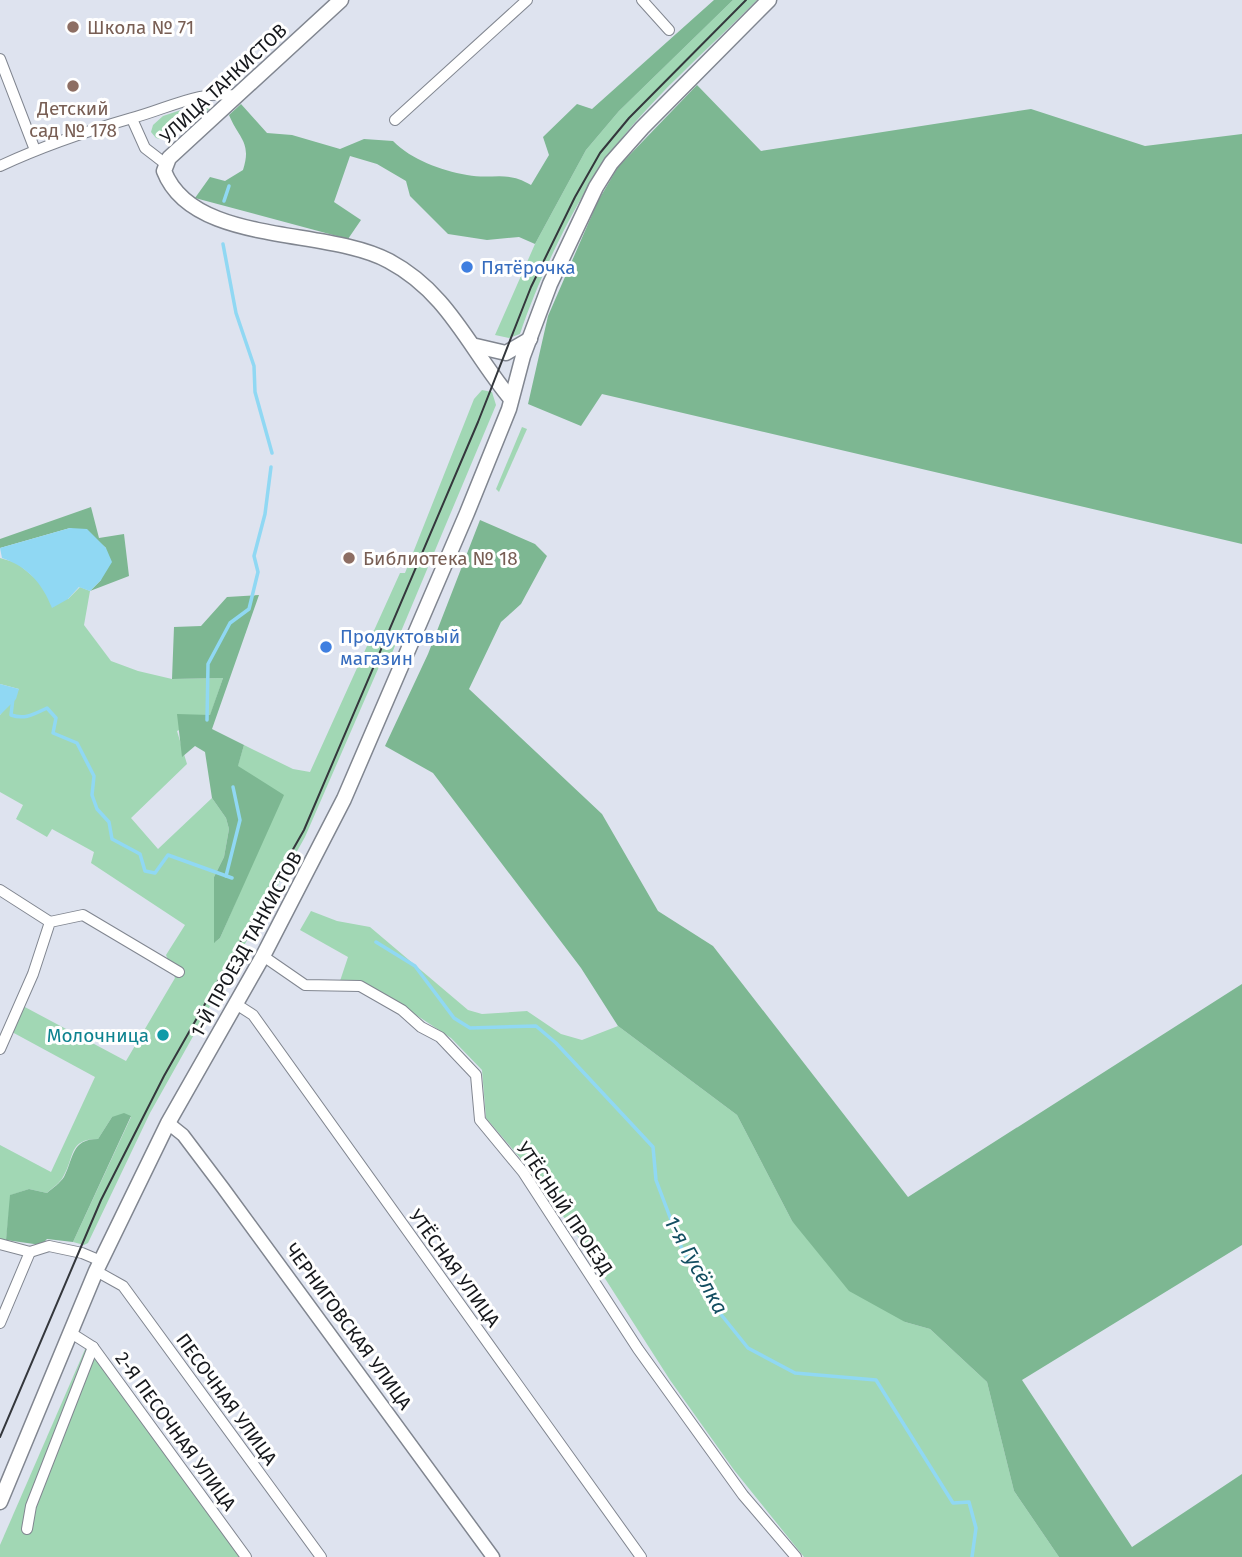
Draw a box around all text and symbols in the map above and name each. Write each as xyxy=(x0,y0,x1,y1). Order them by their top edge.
place label: Школа № 71 xyxy=(87,16,194,39)
marker: Школа № 71 xyxy=(65,19,81,35)
street label: УЛИЦА ТАНКИСТОВ xyxy=(155,19,292,148)
marker: Детский сад № 178 xyxy=(65,78,81,94)
place label: Детский сад № 178 xyxy=(29,97,117,142)
place label: Пятёрочка xyxy=(481,256,576,279)
marker: Пятёрочка xyxy=(459,259,475,275)
place label: Библиотека № 18 xyxy=(363,547,518,570)
marker: Библиотека № 18 xyxy=(341,550,357,566)
place label: Продуктовый магазин xyxy=(340,625,460,670)
marker: Продуктовый магазин xyxy=(318,639,334,655)
street label: 1-Й ПРОЕЗД ТАНКИСТОВ xyxy=(186,847,307,1041)
place label: Молочница xyxy=(47,1024,149,1047)
marker: Молочница xyxy=(155,1027,171,1043)
street label: УТЁСНЫЙ ПРОЕЗД xyxy=(512,1137,618,1279)
street label: УТЁСНАЯ УЛИЦА xyxy=(404,1205,505,1332)
water label: 1-я Гусёлка xyxy=(658,1211,734,1319)
street label: ЧЕРНИГОВСКАЯ УЛИЦА xyxy=(280,1239,417,1414)
street label: ПЕСОЧНАЯ УЛИЦА xyxy=(171,1329,282,1470)
street label: 2-Я ПЕСОЧНАЯ УЛИЦА xyxy=(110,1348,241,1515)

